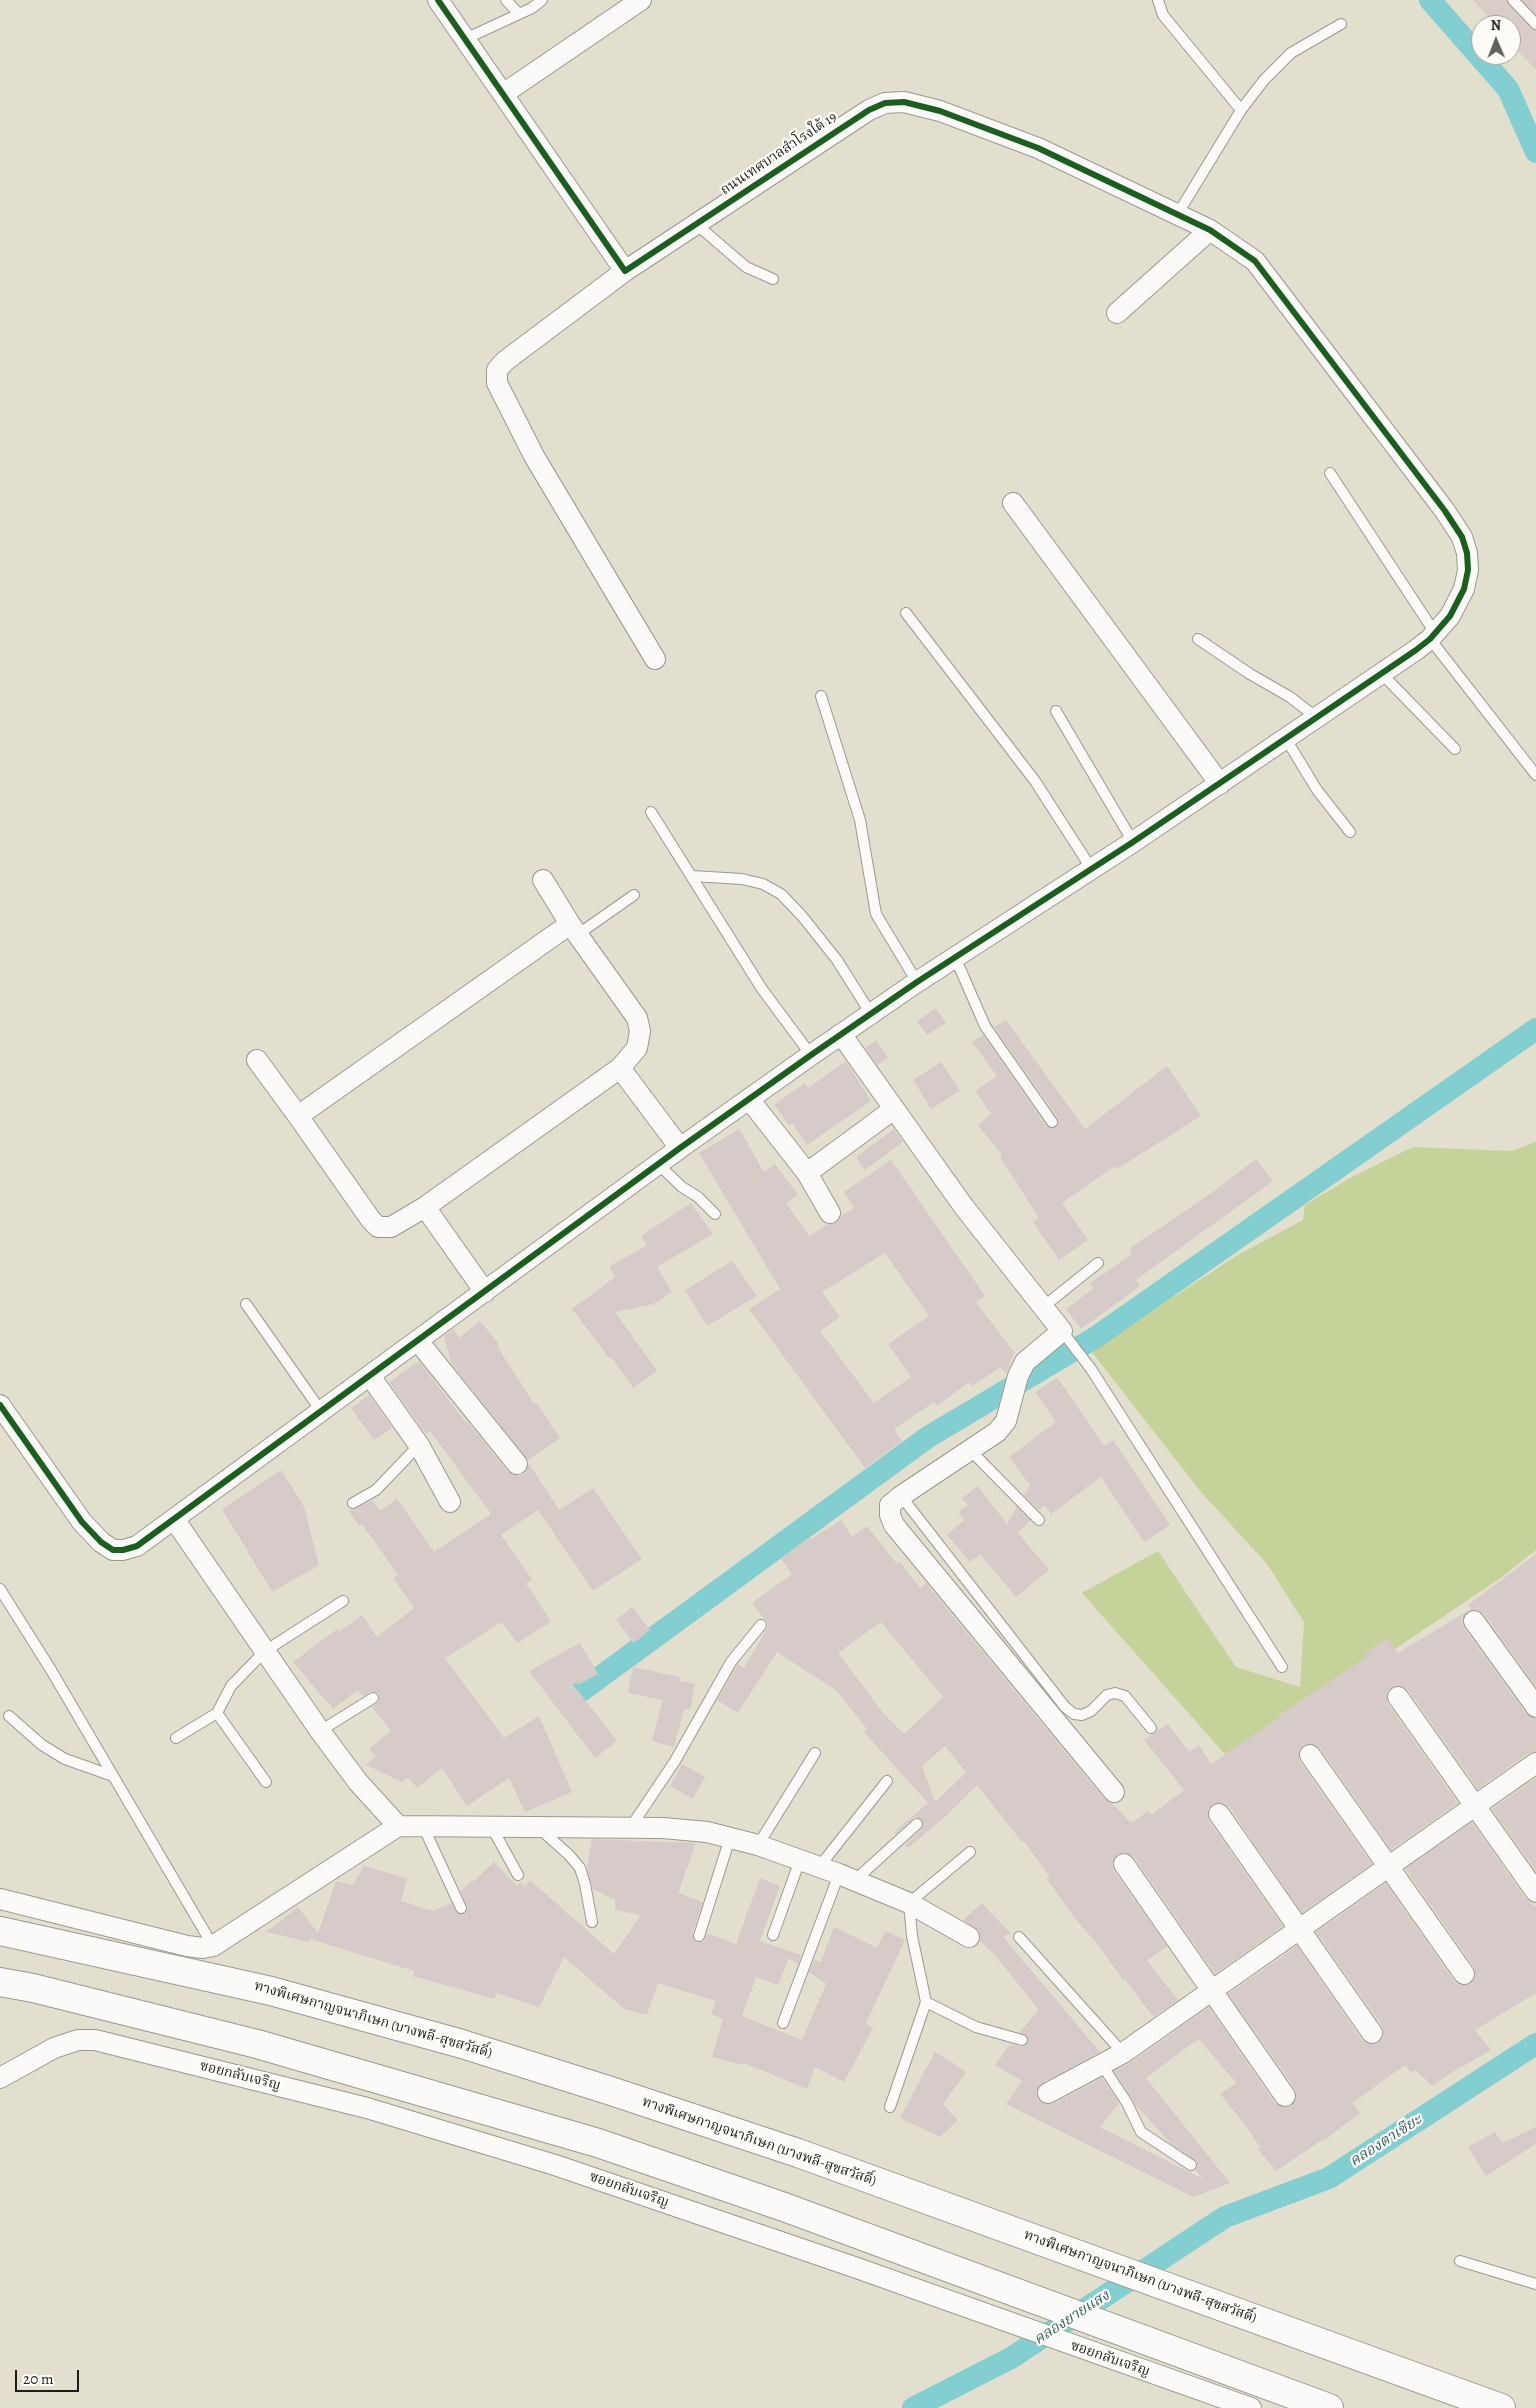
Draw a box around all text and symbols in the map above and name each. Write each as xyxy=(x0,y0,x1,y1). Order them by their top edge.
north arrow xyxy=(1471,15,1521,65)
text: N xyxy=(1490,16,1501,35)
street label: ถนนเทศบาลสำโรงใต้ 19 xyxy=(718,109,840,199)
street label: ทางพิเศษกาญจนาภิเษก (บางพลี-สุขสวัสดิ์) xyxy=(252,1978,494,2062)
street label: ซอยกลับเจริญ xyxy=(198,2058,282,2094)
street label: ทางพิเศษกาญจนาภิเษก (บางพลี-สุขสวัสดิ์) xyxy=(640,2094,878,2190)
water label: คลองตาเซียะ xyxy=(1347,2111,1425,2171)
street label: ซอยกลับเจริญ xyxy=(587,2169,671,2211)
street label: ทางพิเศษกาญจนาภิเษก (บางพลี-สุขสวัสดิ์) xyxy=(1021,2227,1259,2327)
water label: คลองยายแสง xyxy=(1031,2287,1113,2349)
street label: ซอยกลับเจริญ xyxy=(1068,2338,1152,2380)
scale bar xyxy=(18,2360,81,2392)
text: 20 m xyxy=(23,2369,54,2389)

